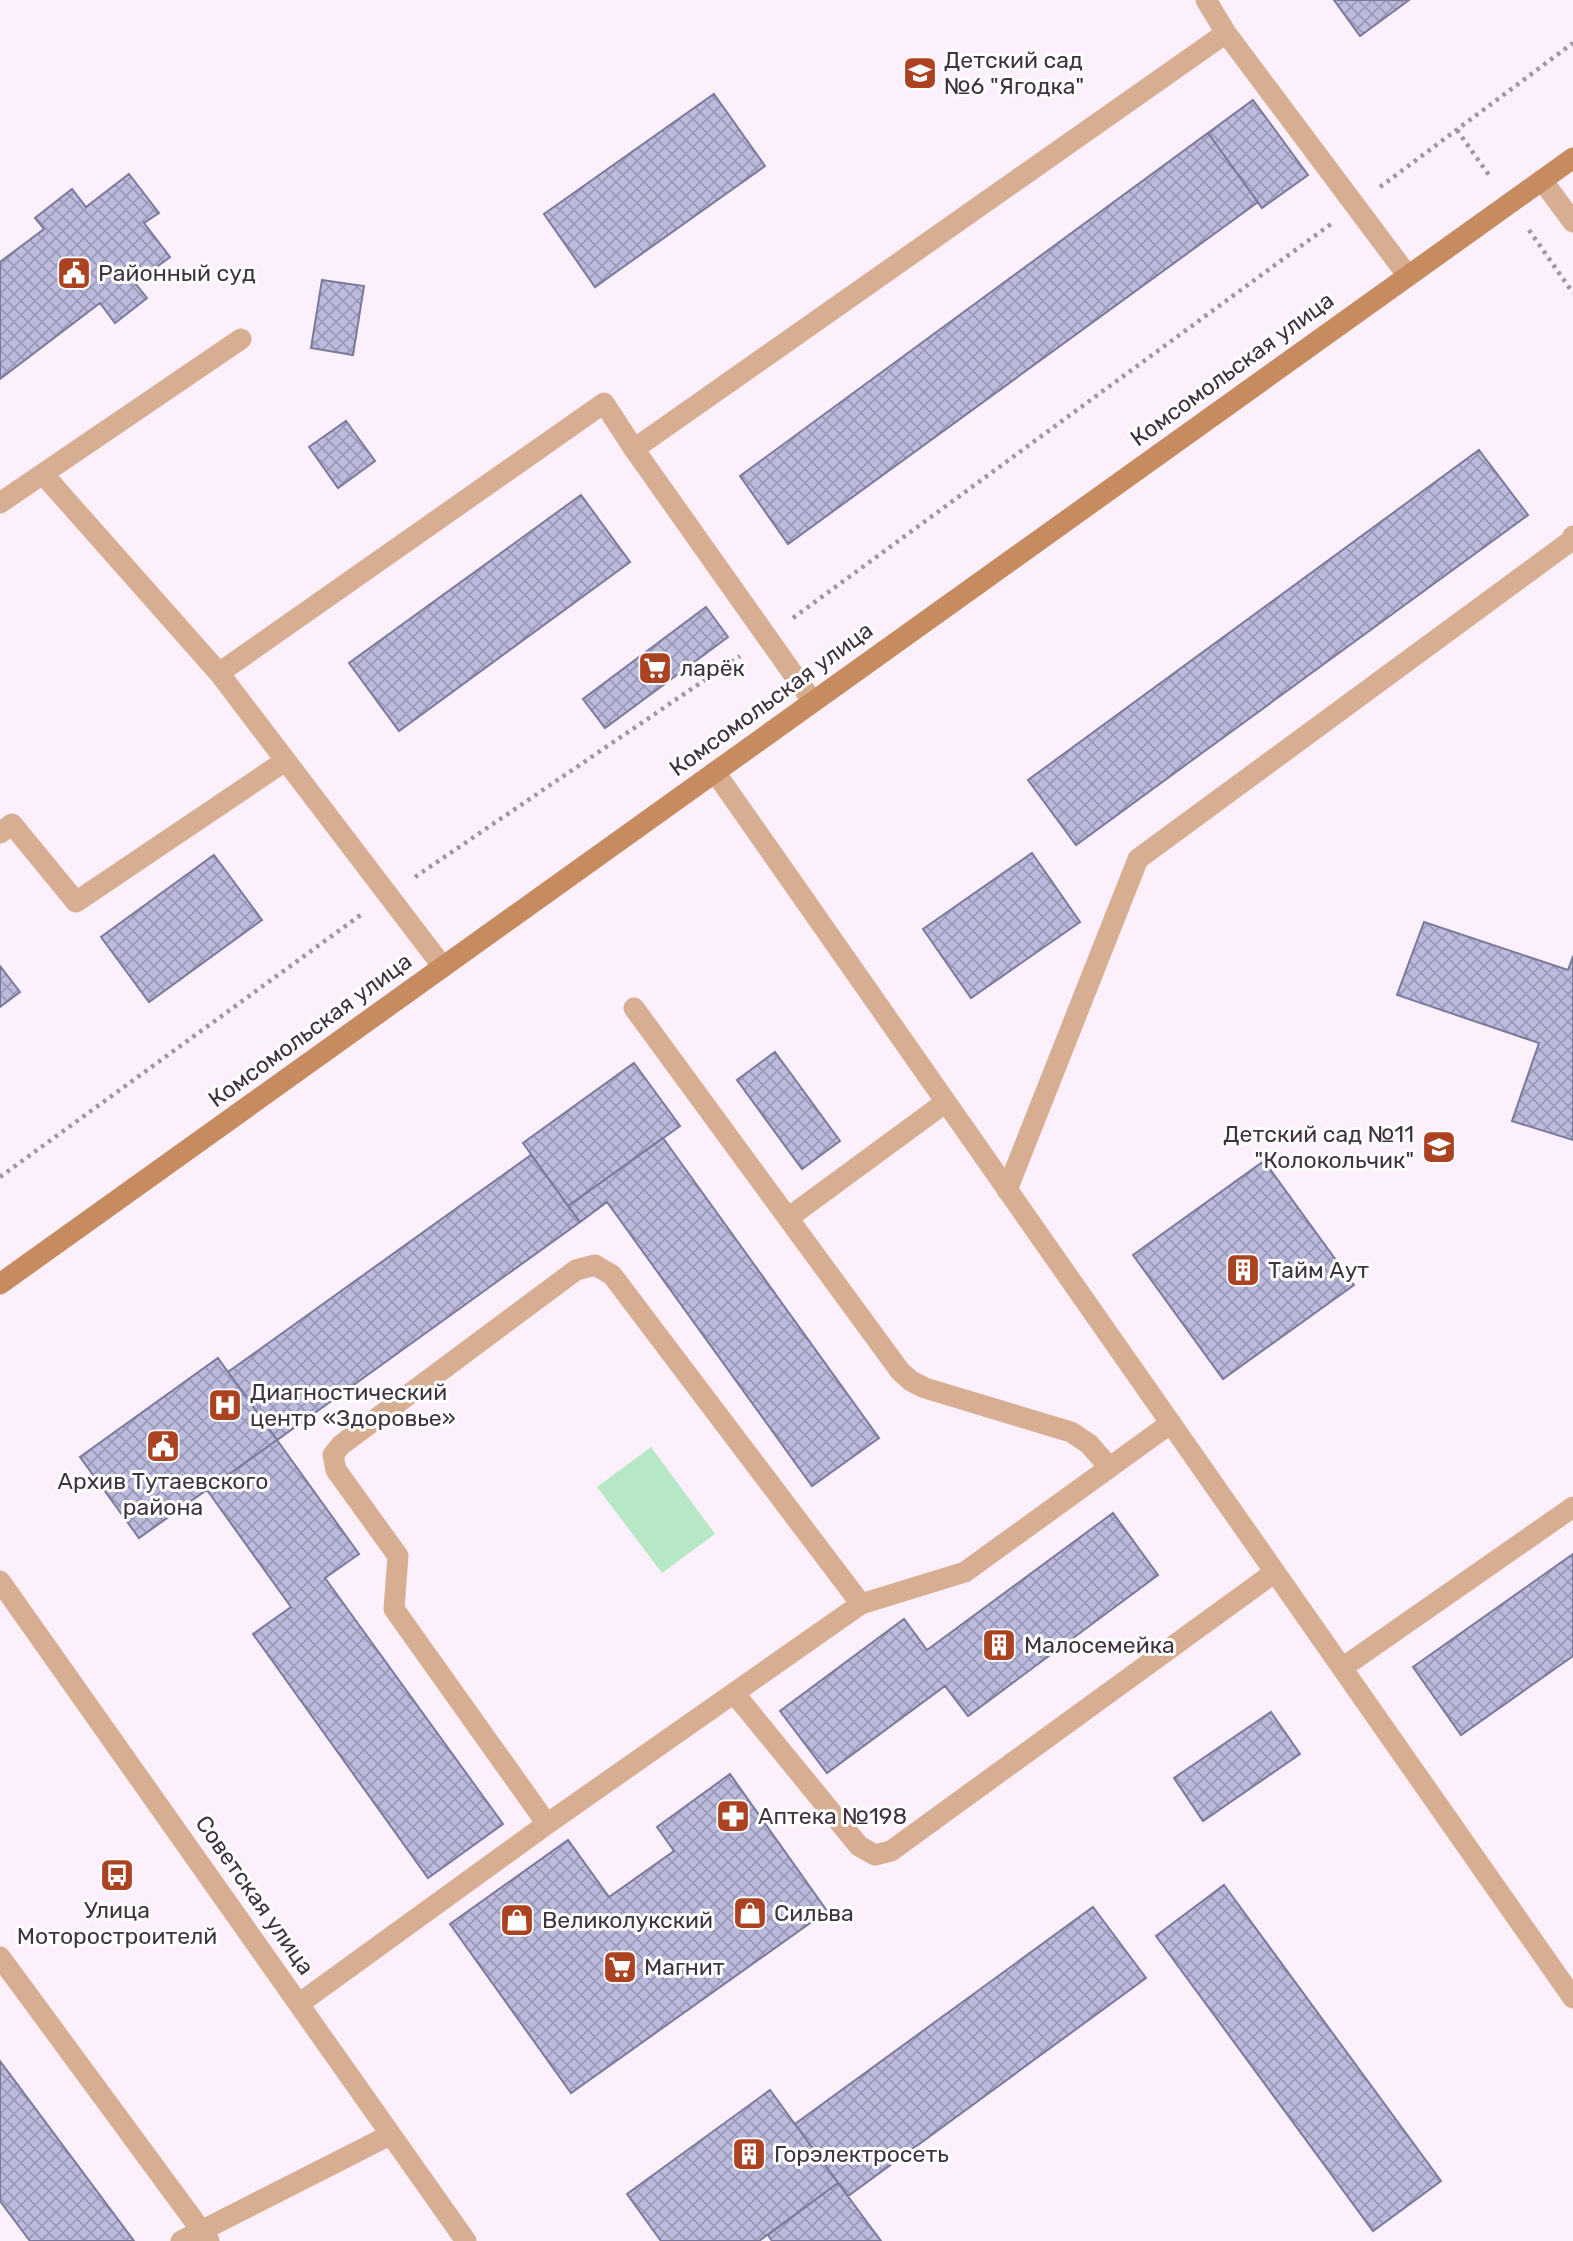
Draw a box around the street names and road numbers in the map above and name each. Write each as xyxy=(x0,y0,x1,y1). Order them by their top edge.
street label: Комсомольская улица xyxy=(1125,286,1339,452)
street label: Комсомольская улица xyxy=(664,616,878,782)
street label: Комсомольская улица xyxy=(203,947,417,1113)
street label: Советская улица xyxy=(190,1810,320,1980)

